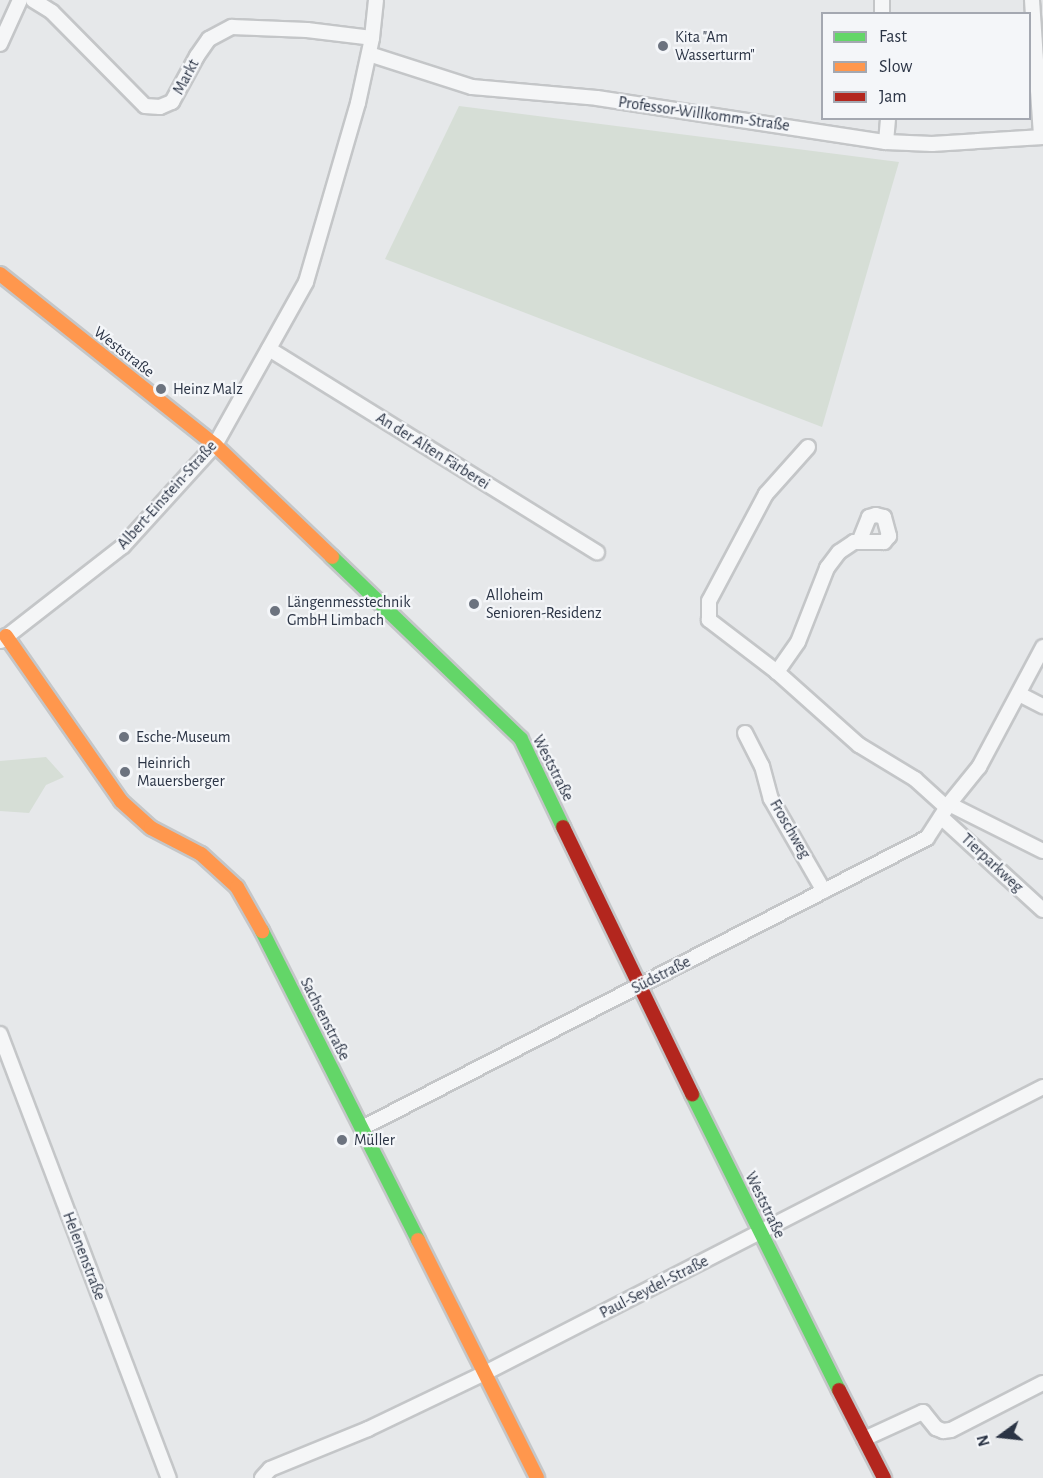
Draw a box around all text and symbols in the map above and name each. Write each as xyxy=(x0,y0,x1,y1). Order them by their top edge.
legend xyxy=(821,12,1031,120)
place label: Kita "Am Wasserturm" xyxy=(675,27,755,65)
text: Fast xyxy=(879,28,907,46)
marker: Kita "Am Wasserturm" xyxy=(656,39,670,53)
street label: Markt xyxy=(169,56,203,98)
text: Slow xyxy=(879,58,912,76)
text: Jam xyxy=(879,88,907,106)
street label: Professor-Willkomm-Straße xyxy=(617,92,791,136)
street label: Weststraße xyxy=(90,322,158,382)
place label: Heinz Malz xyxy=(173,379,243,399)
marker: Heinz Malz xyxy=(154,382,168,396)
street label: An der Alten Färberei xyxy=(372,408,494,494)
street label: Albert-Einstein-Straße xyxy=(113,437,221,553)
place label: Alloheim Senioren-Residenz xyxy=(486,585,602,623)
place label: Längenmesstechnik GmbH Limbach xyxy=(287,592,410,630)
marker: Alloheim Senioren-Residenz xyxy=(467,597,481,611)
marker: Längenmesstechnik GmbH Limbach xyxy=(268,604,282,618)
place label: Esche-Museum xyxy=(136,727,230,747)
marker: Esche-Museum xyxy=(117,730,131,744)
street label: Weststraße xyxy=(528,732,578,804)
place label: Heinrich Mauersberger xyxy=(137,753,225,791)
marker: Heinrich Mauersberger xyxy=(118,765,132,779)
street label: Froschweg xyxy=(765,796,815,862)
street label: Tierparkweg xyxy=(957,829,1027,897)
street label: Südstraße xyxy=(628,952,694,998)
street label: Sachsenstraße xyxy=(296,974,354,1064)
place label: Müller xyxy=(354,1130,395,1150)
marker: Müller xyxy=(335,1133,349,1147)
street label: Weststraße xyxy=(741,1169,789,1241)
street label: Helenenstraße xyxy=(58,1209,110,1303)
street label: Paul-Seydel-Straße xyxy=(596,1251,712,1323)
north arrow xyxy=(971,1406,1031,1466)
text: N xyxy=(974,1433,993,1448)

